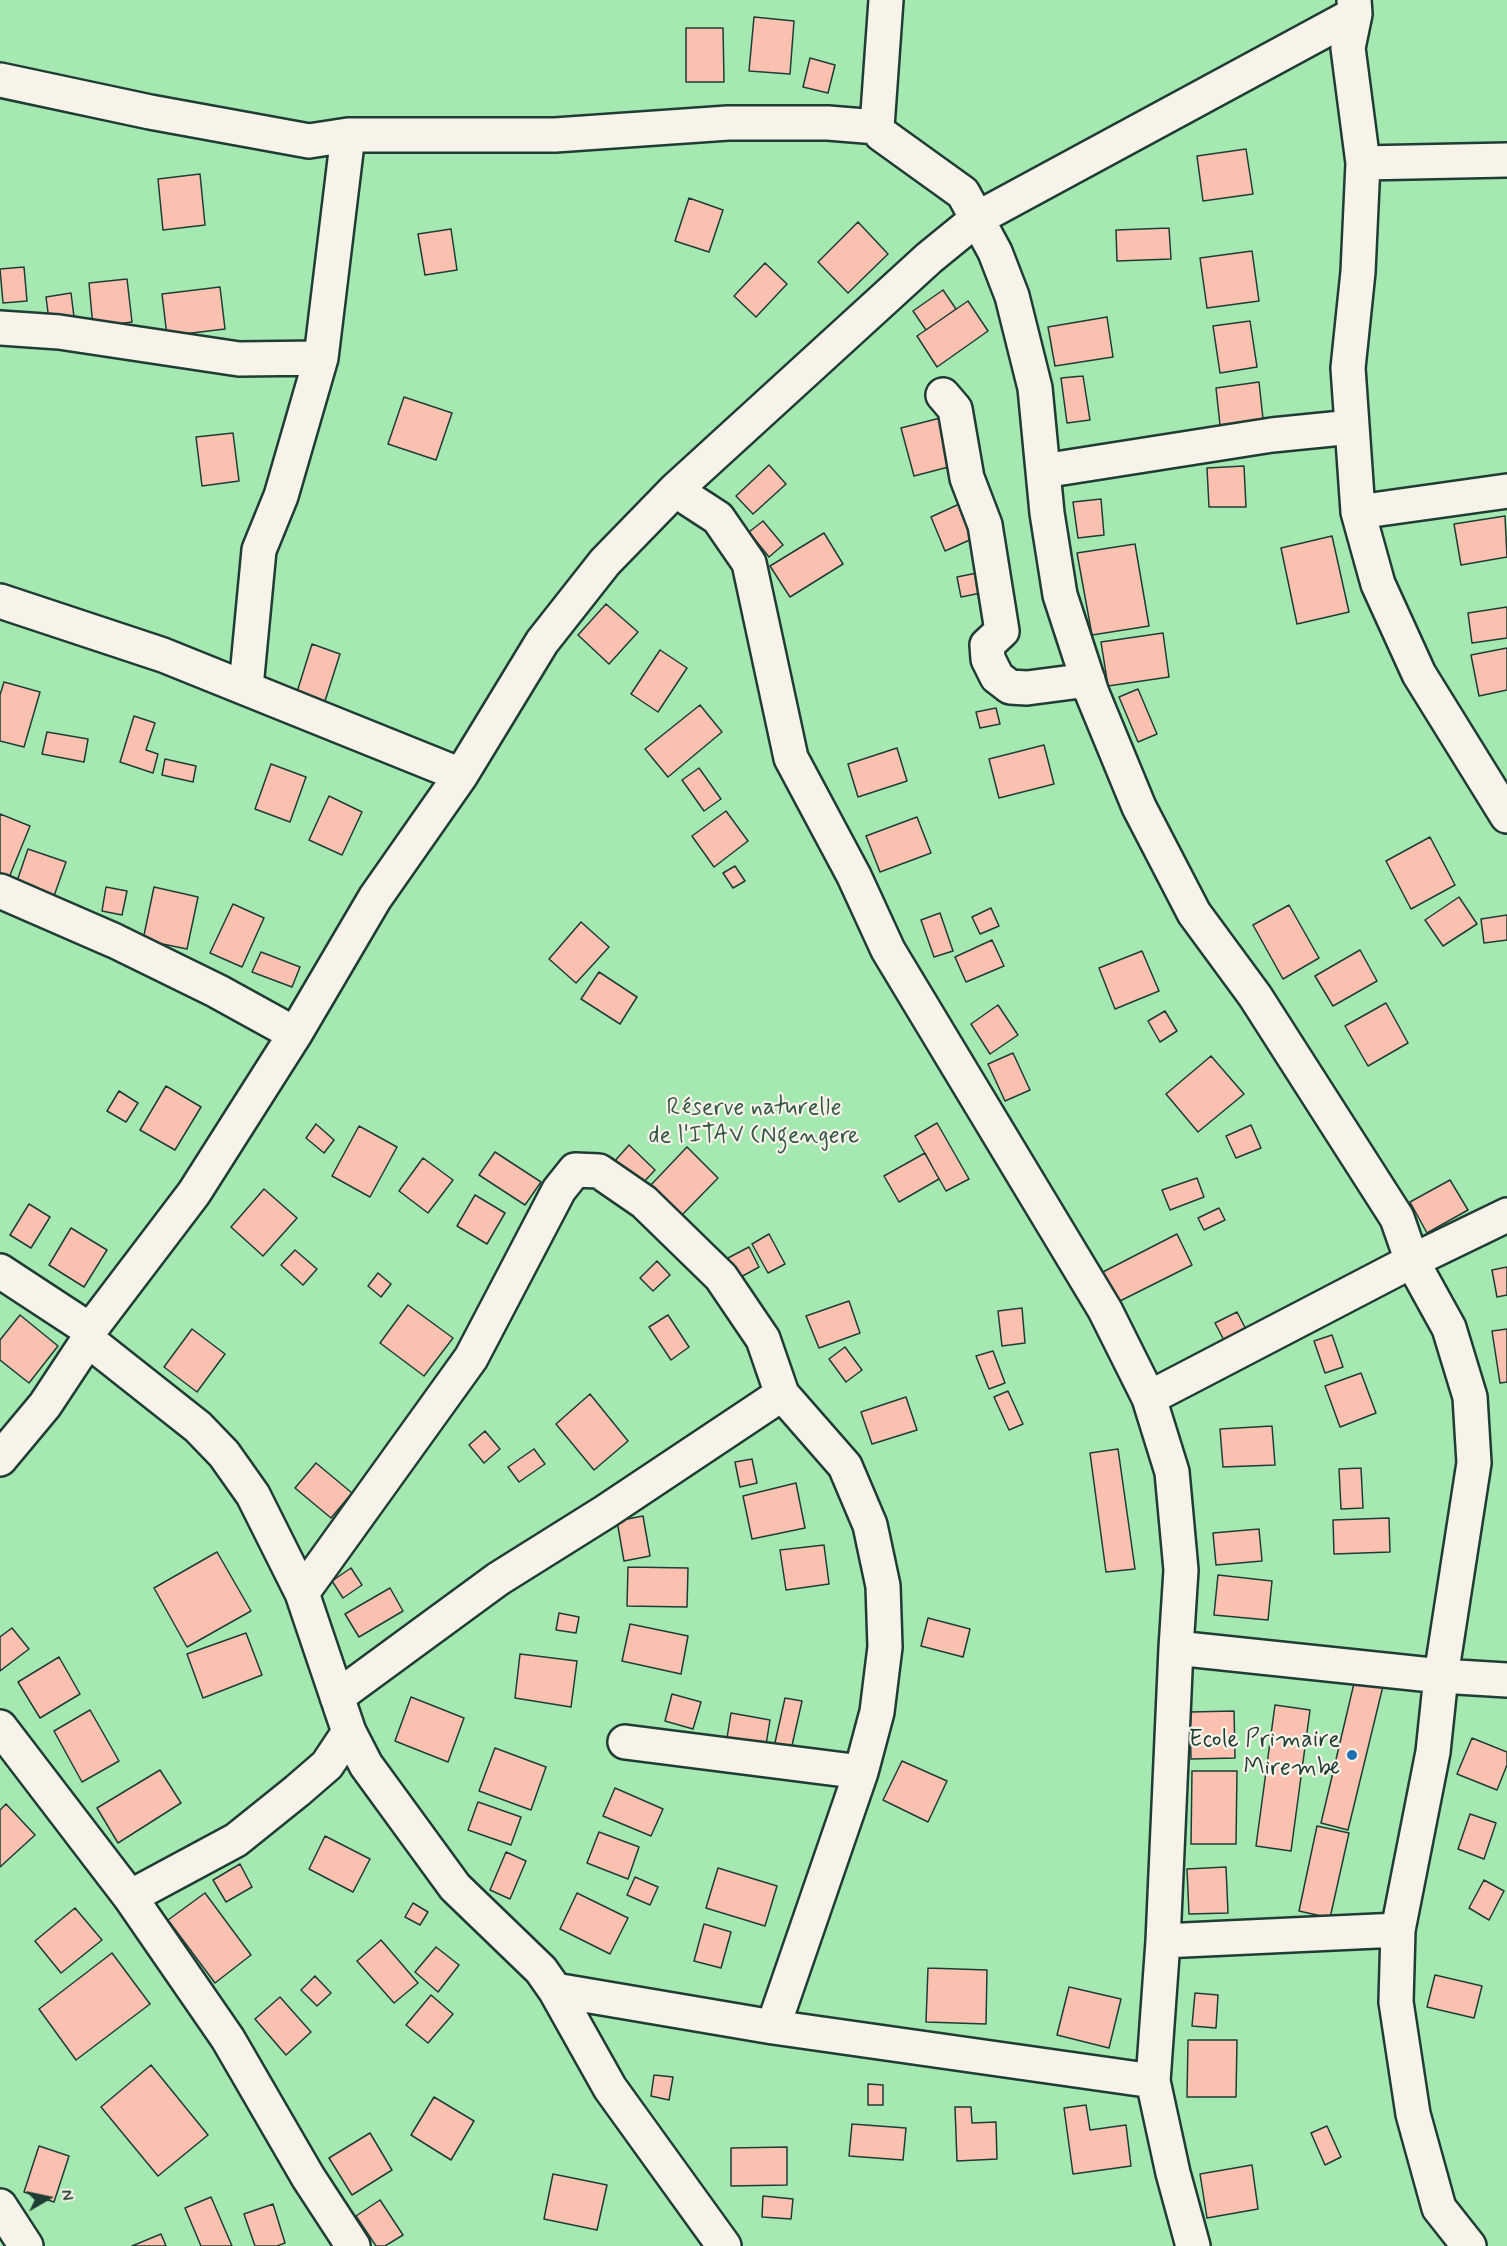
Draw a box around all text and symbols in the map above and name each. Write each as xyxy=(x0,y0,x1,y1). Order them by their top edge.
park label: Réserve naturelle de l'ITAV (Ngengere xyxy=(649,1095,859,1151)
place label: Ecole Primaire Mirembe xyxy=(1189,1727,1340,1783)
marker: Ecole Primaire Mirembe xyxy=(1345,1748,1359,1762)
north arrow xyxy=(18,2168,78,2228)
text: N xyxy=(55,2188,77,2202)

